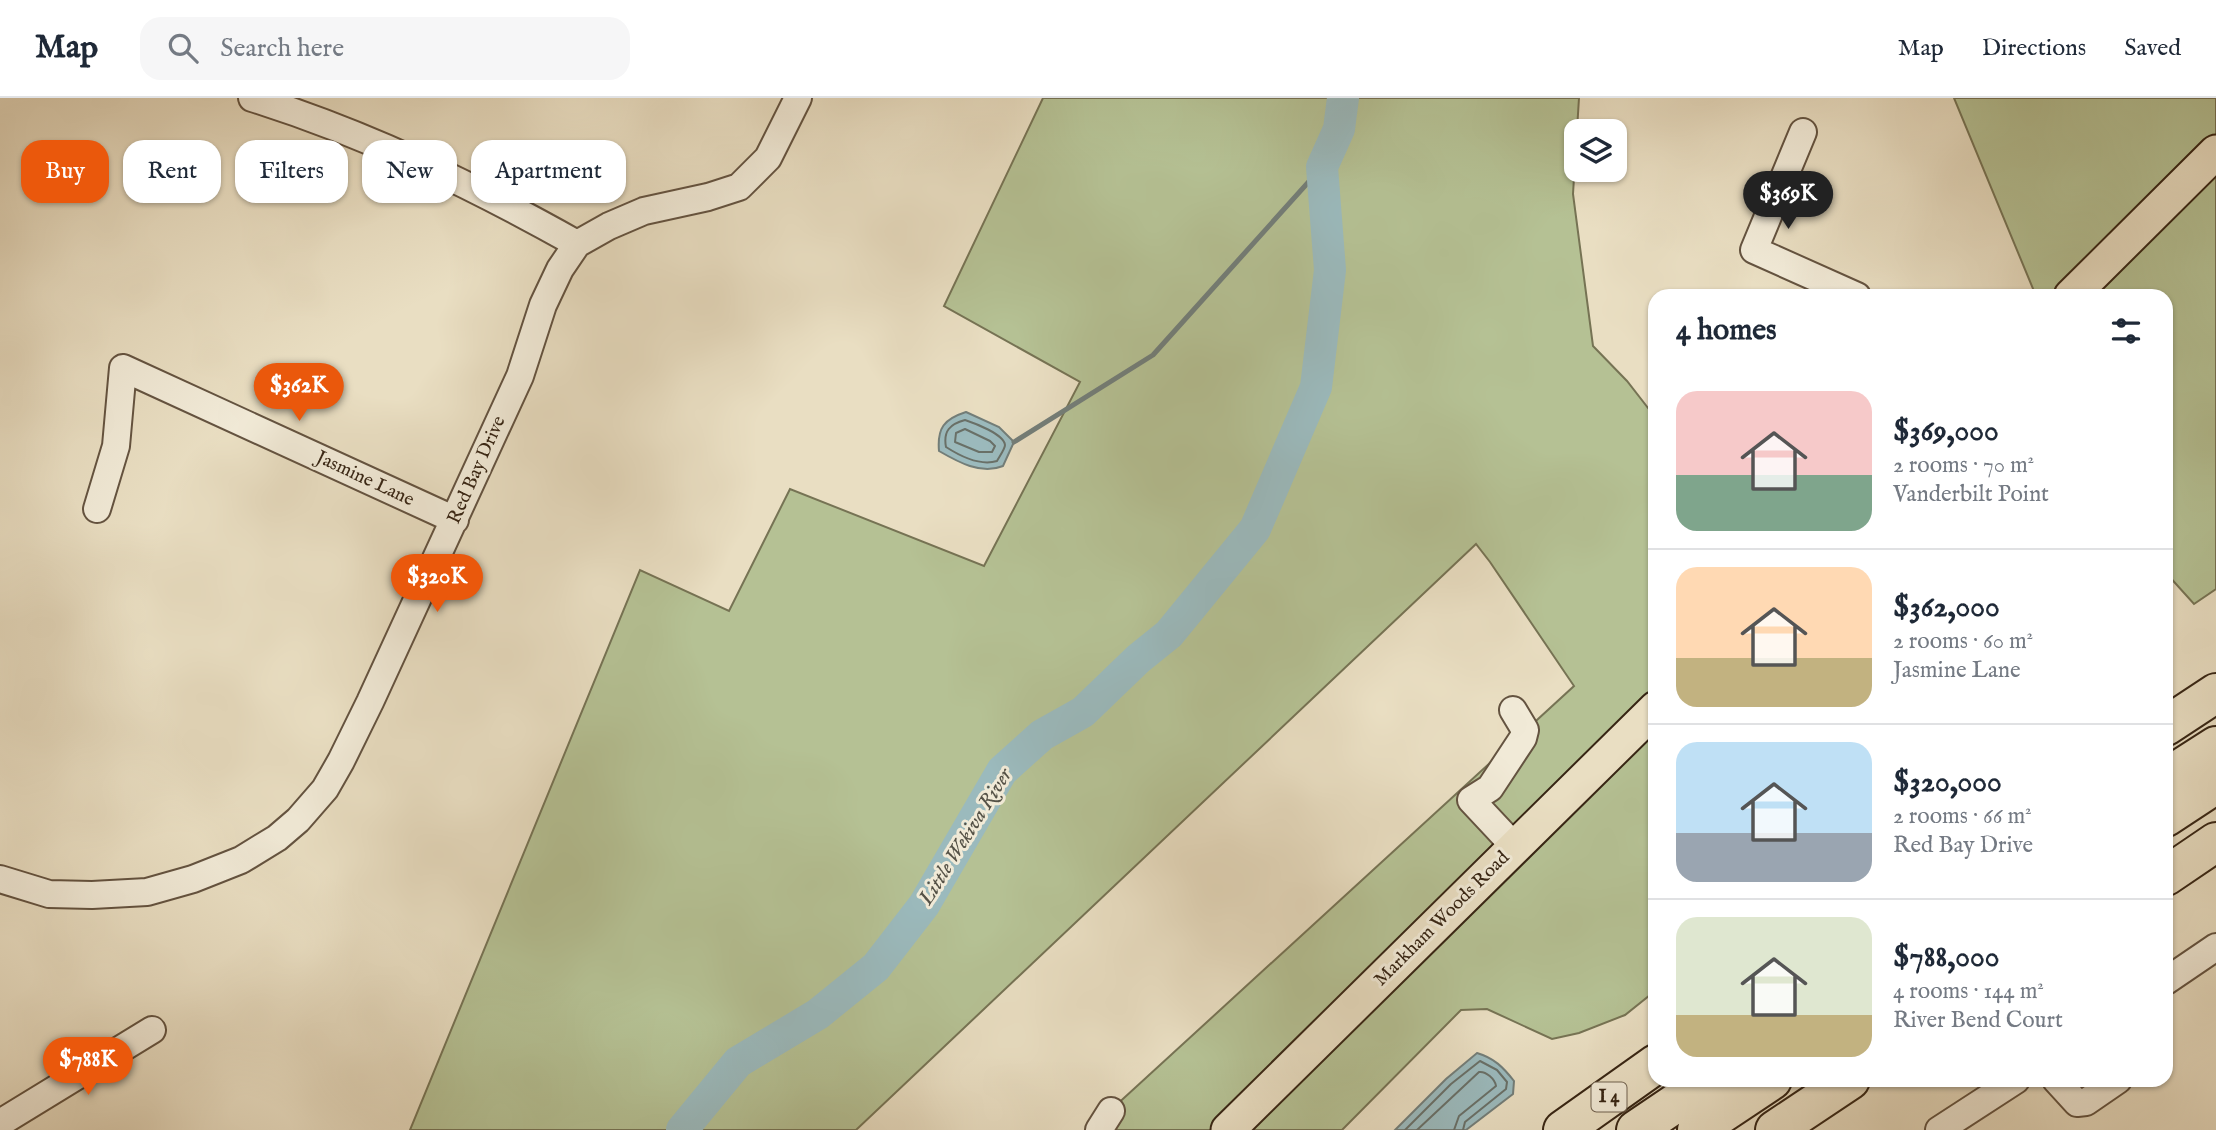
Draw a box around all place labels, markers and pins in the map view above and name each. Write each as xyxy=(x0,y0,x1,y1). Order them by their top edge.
pin: $369K xyxy=(1739,172,1837,231)
pin: $362K xyxy=(250,364,348,423)
pin: $320K xyxy=(388,554,486,614)
pin: $788K xyxy=(39,1038,137,1097)

